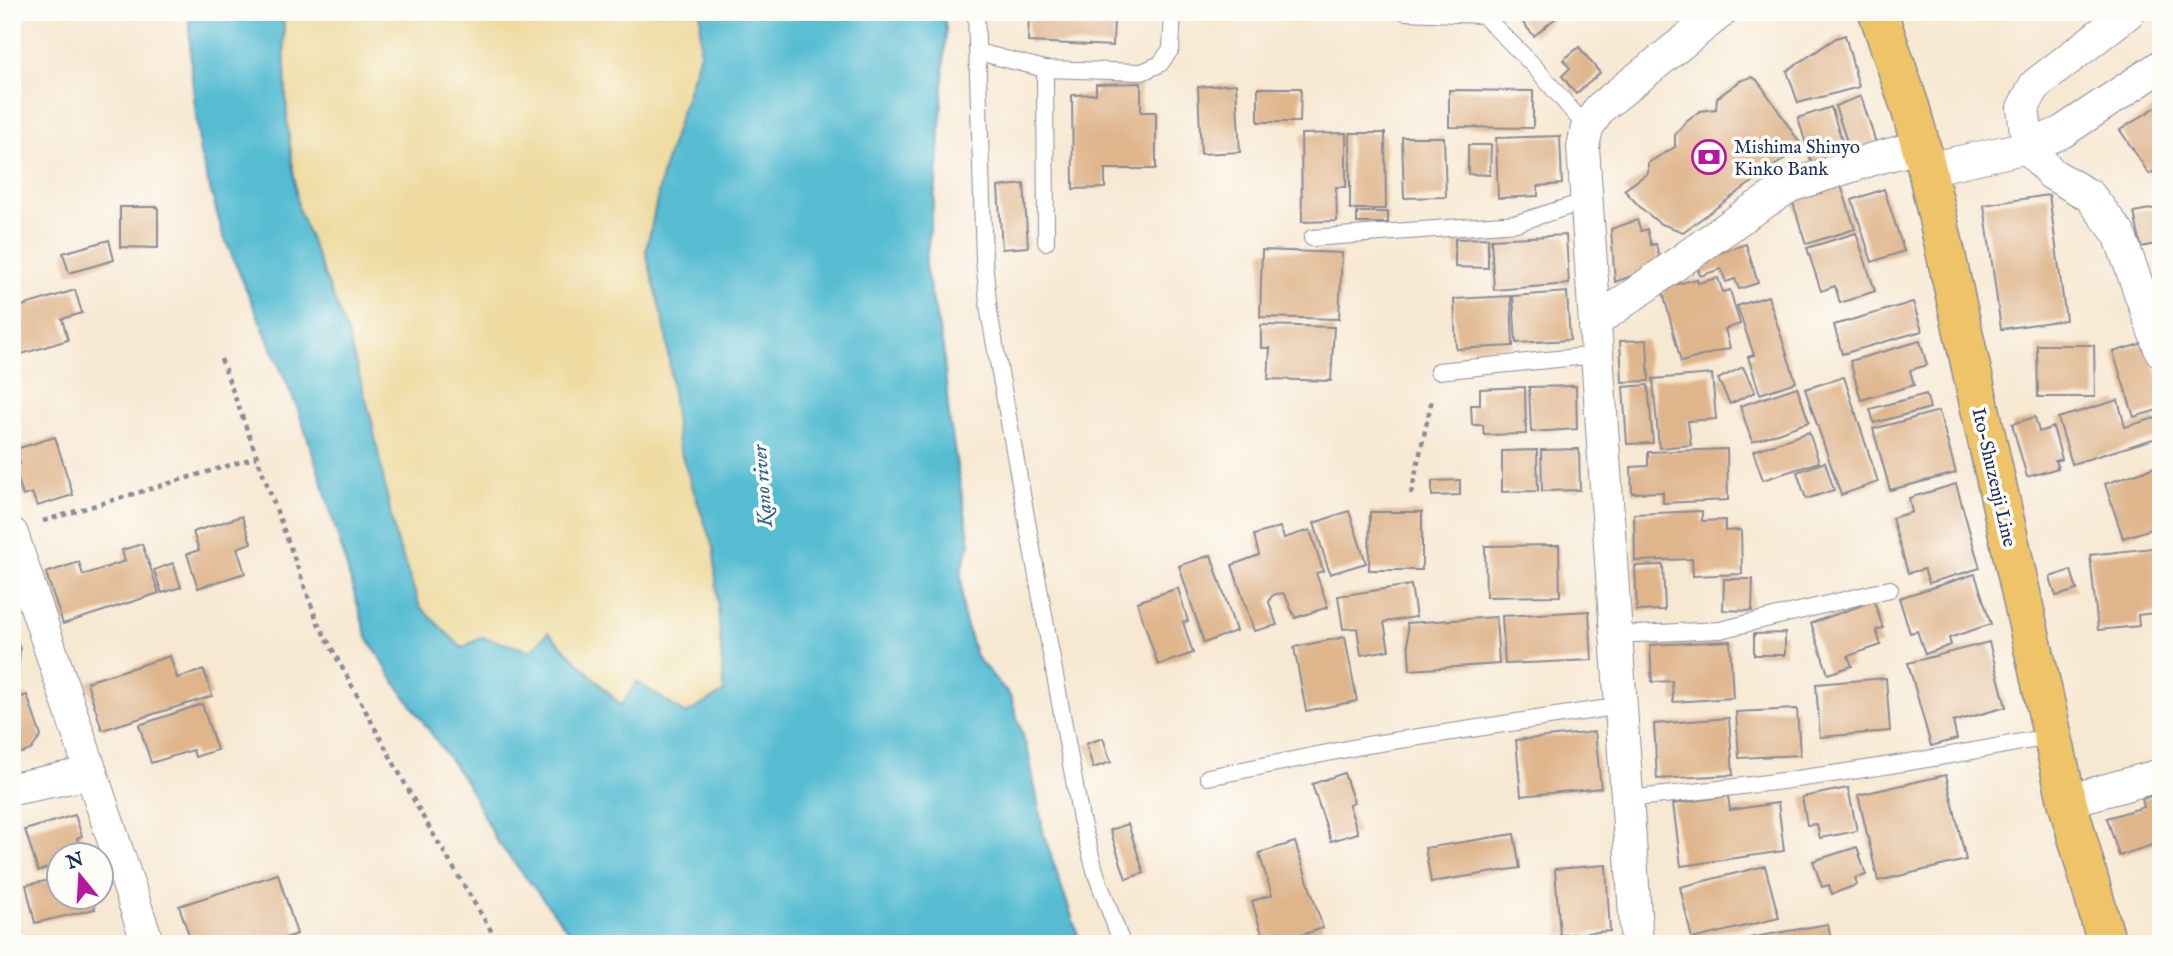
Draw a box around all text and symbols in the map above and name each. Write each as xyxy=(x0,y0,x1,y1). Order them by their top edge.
place label: Mishima Shinyo Kinko Bank xyxy=(1734,136,1860,182)
bank icon: Mishima Shinyo Kinko Bank xyxy=(1690,138,1728,176)
street label: Ito-Shuzenji Line xyxy=(1965,406,2021,550)
water label: Kano river xyxy=(747,443,780,529)
north arrow xyxy=(46,841,116,911)
text: N xyxy=(63,848,87,876)

